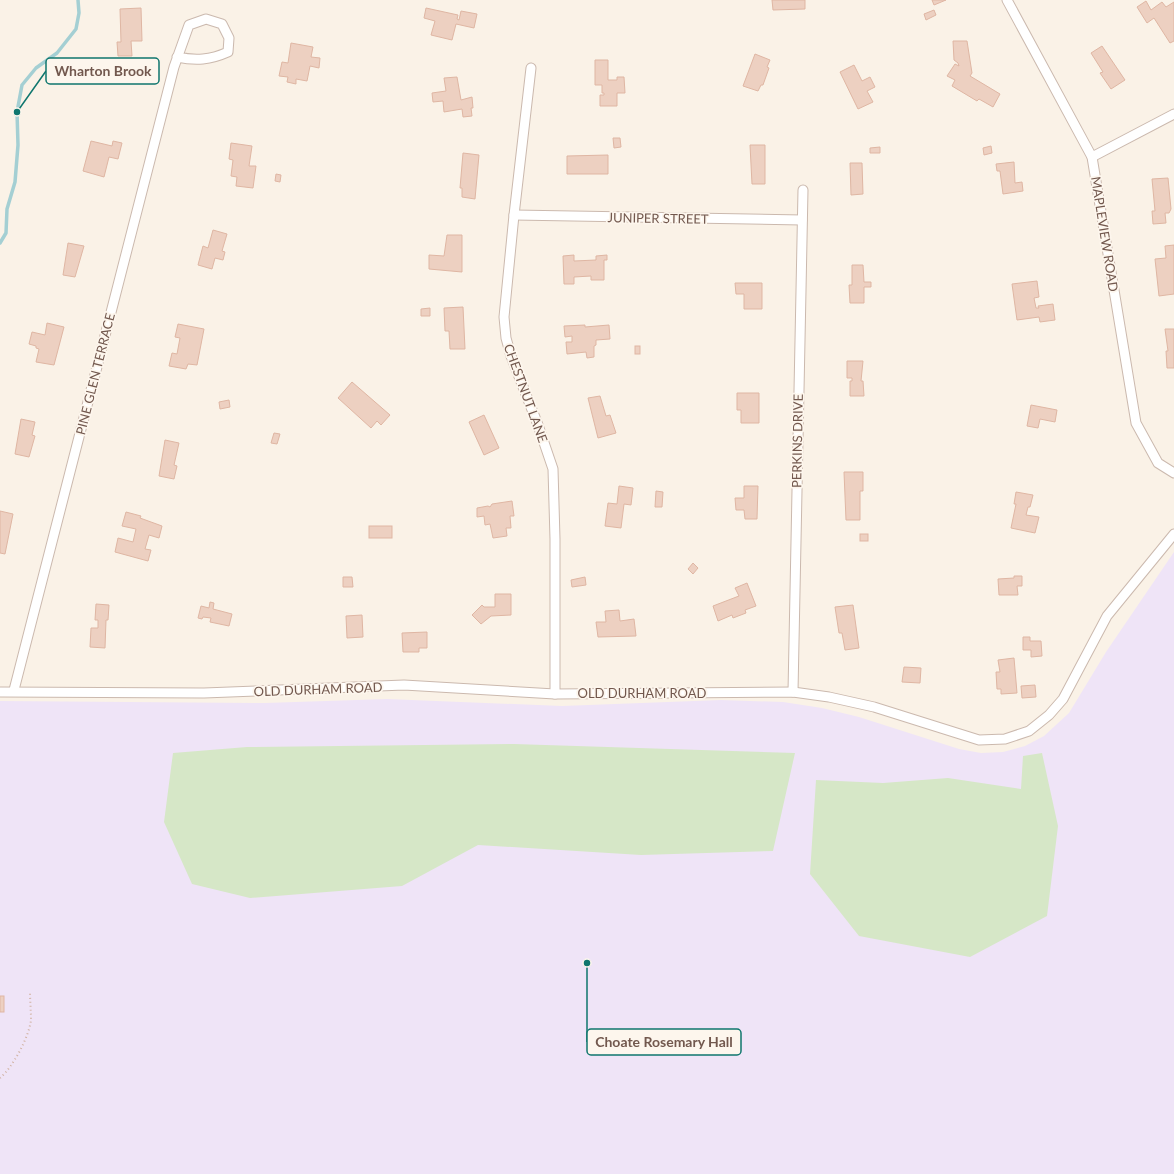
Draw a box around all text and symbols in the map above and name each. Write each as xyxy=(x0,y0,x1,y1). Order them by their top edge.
callout: Wharton Brook xyxy=(46,58,159,84)
text: Wharton Brook xyxy=(55,62,152,79)
street label: MAPLEVIEW ROAD xyxy=(1088,175,1122,293)
street label: JUNIPER STREET xyxy=(607,209,709,227)
street label: PINE GLEN TERRACE xyxy=(72,311,118,437)
street label: CHESTNUT LANE xyxy=(501,341,551,445)
street label: PERKINS DRIVE xyxy=(788,394,806,488)
street label: OLD DURHAM ROAD xyxy=(253,679,383,699)
street label: OLD DURHAM ROAD xyxy=(578,685,707,701)
callout: Choate Rosemary Hall xyxy=(587,1029,741,1055)
text: Choate Rosemary Hall xyxy=(595,1033,733,1050)

